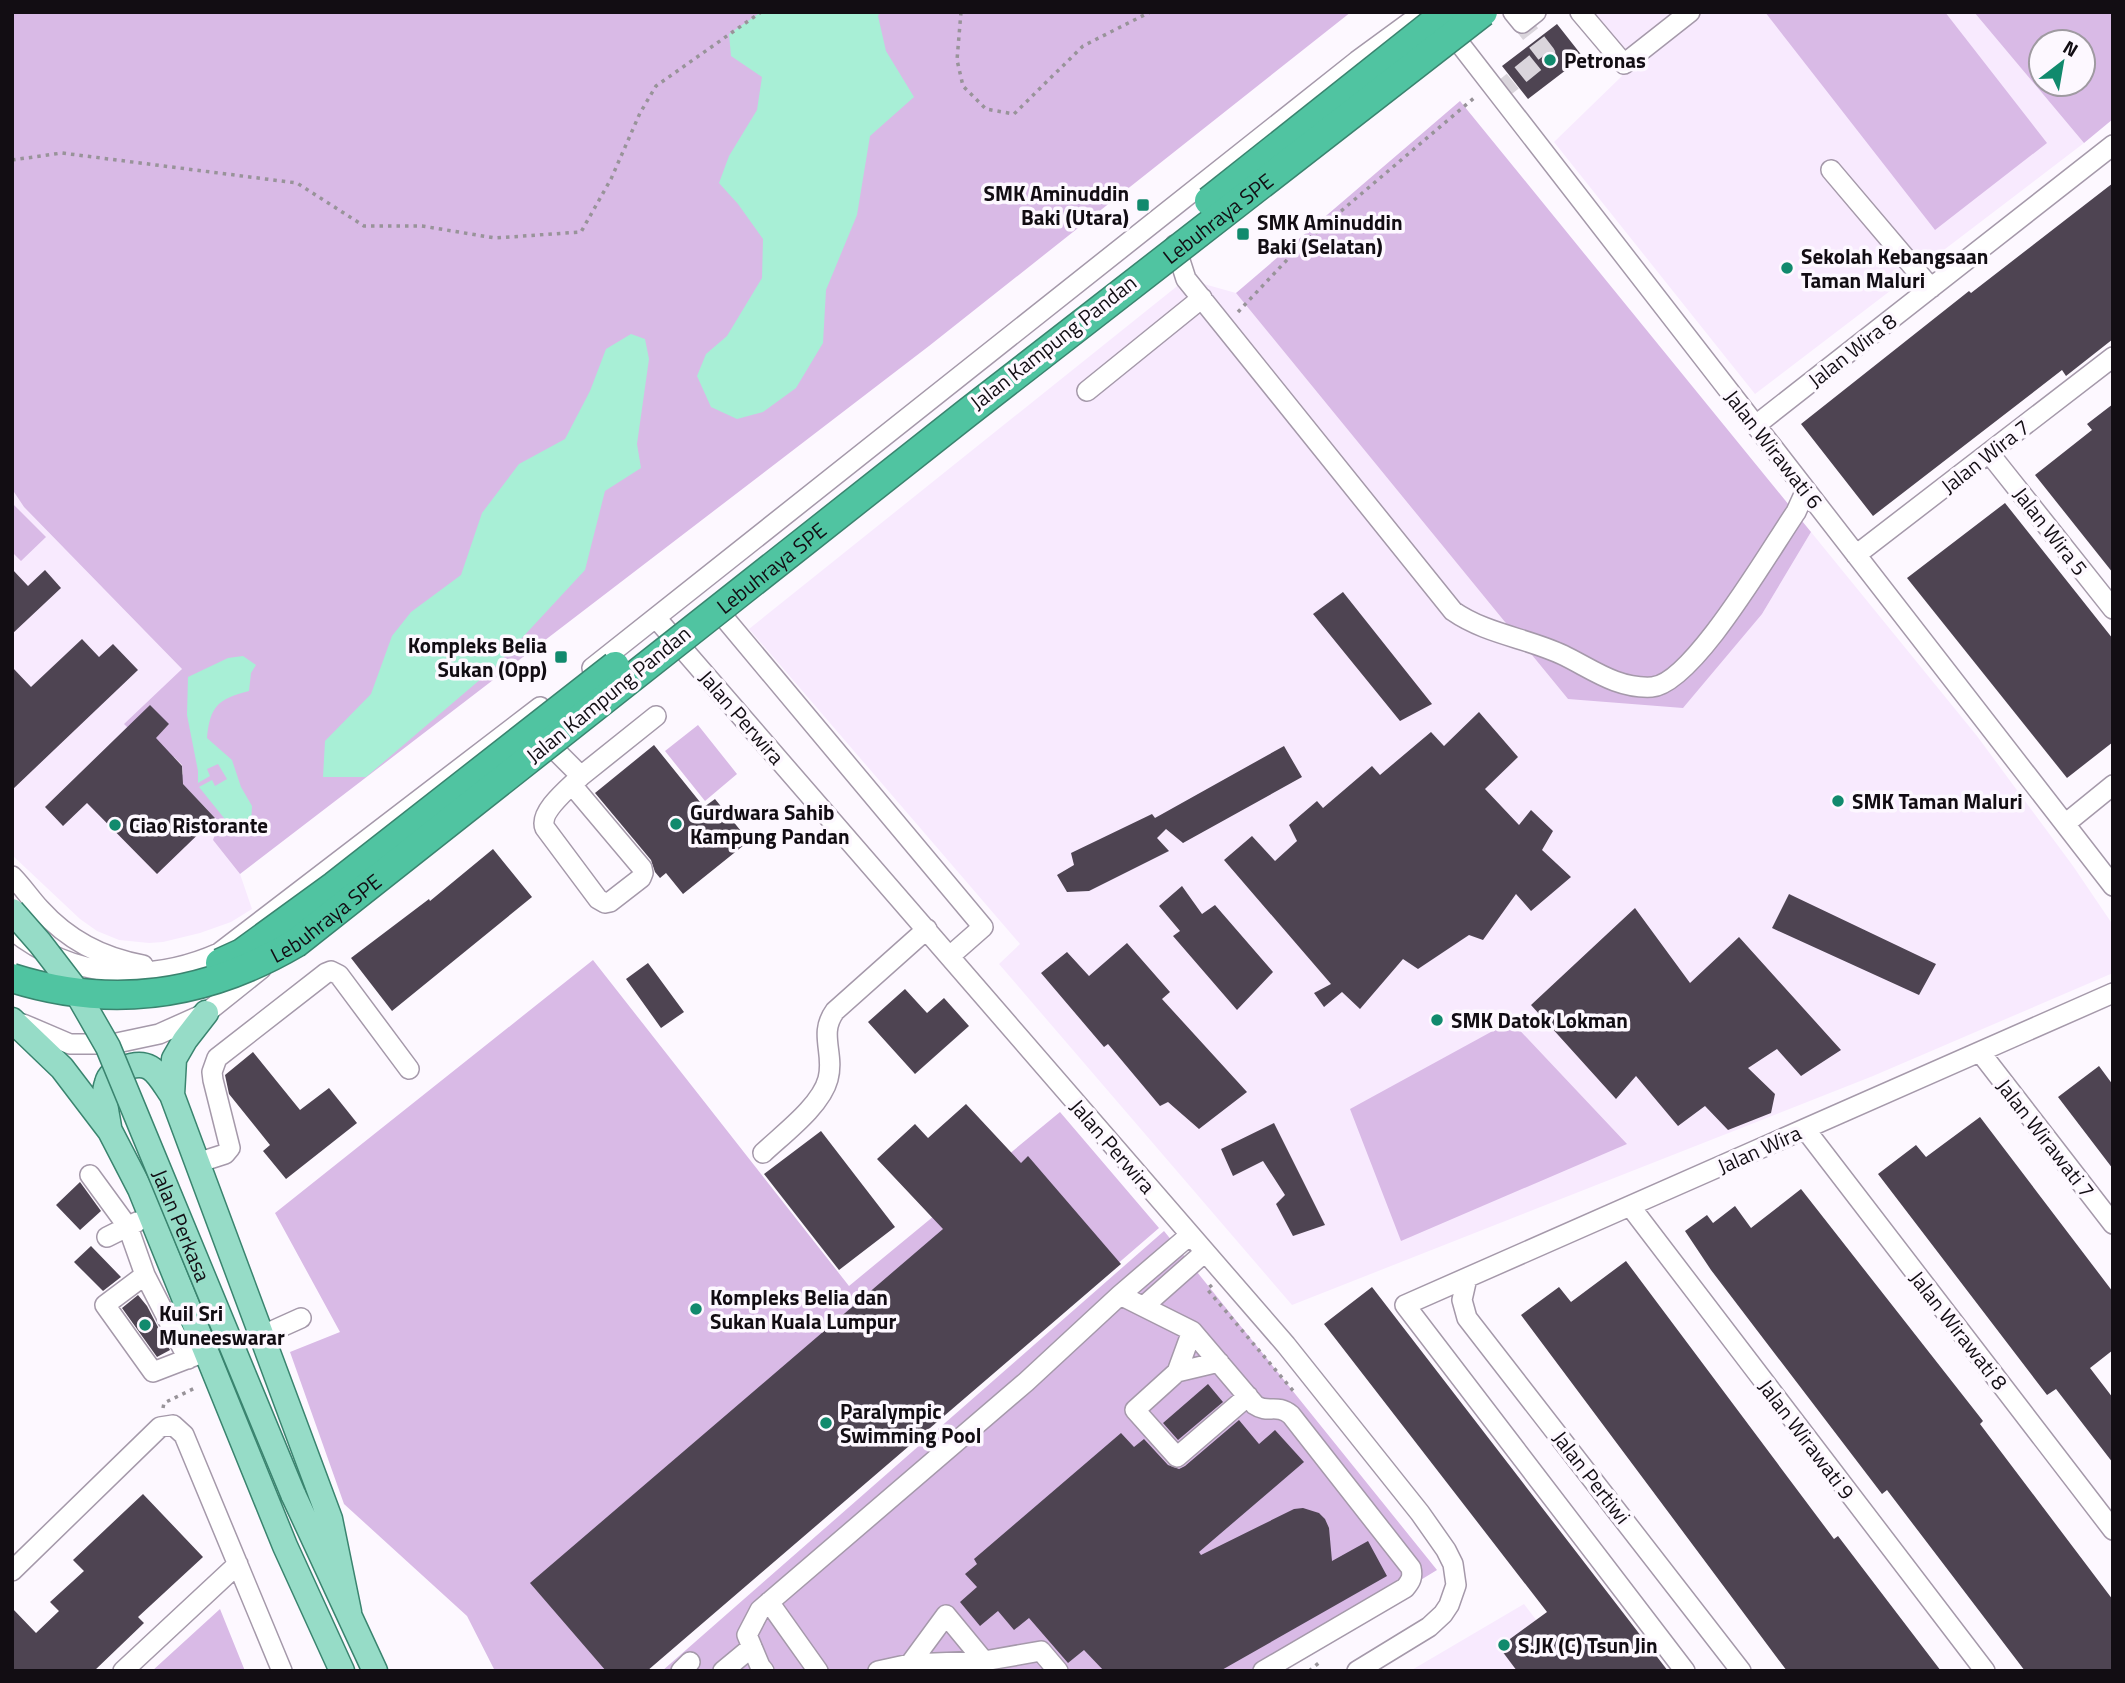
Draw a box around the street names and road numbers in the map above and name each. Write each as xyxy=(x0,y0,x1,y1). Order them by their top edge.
street label: Lebuhraya SPE xyxy=(1156,165,1280,271)
street label: Jalan Kampung Pandan xyxy=(963,267,1143,417)
street label: Jalan Wira 8 xyxy=(1801,305,1903,395)
street label: Jalan Wirawati 6 xyxy=(1717,383,1831,515)
street label: Jalan Wira 7 xyxy=(1934,411,2036,501)
street label: Jalan Wira 5 xyxy=(2006,480,2096,582)
street label: Lebuhraya SPE xyxy=(709,514,833,621)
street label: Jalan Kampung Pandan xyxy=(519,617,697,771)
street label: Jalan Perwira xyxy=(692,663,793,772)
street label: Lebuhraya SPE xyxy=(264,866,388,970)
street label: Jalan Wirawati 7 xyxy=(1989,1072,2103,1204)
street label: Jalan Perwira xyxy=(1063,1092,1164,1201)
street label: Jalan Wira xyxy=(1712,1116,1807,1182)
street label: Jalan Perkasa xyxy=(144,1164,220,1287)
street label: Jalan Wirawati 8 xyxy=(1902,1264,2016,1397)
street label: Jalan Wirawati 9 xyxy=(1751,1372,1863,1506)
street label: Jalan Pertiwi xyxy=(1545,1424,1639,1530)

